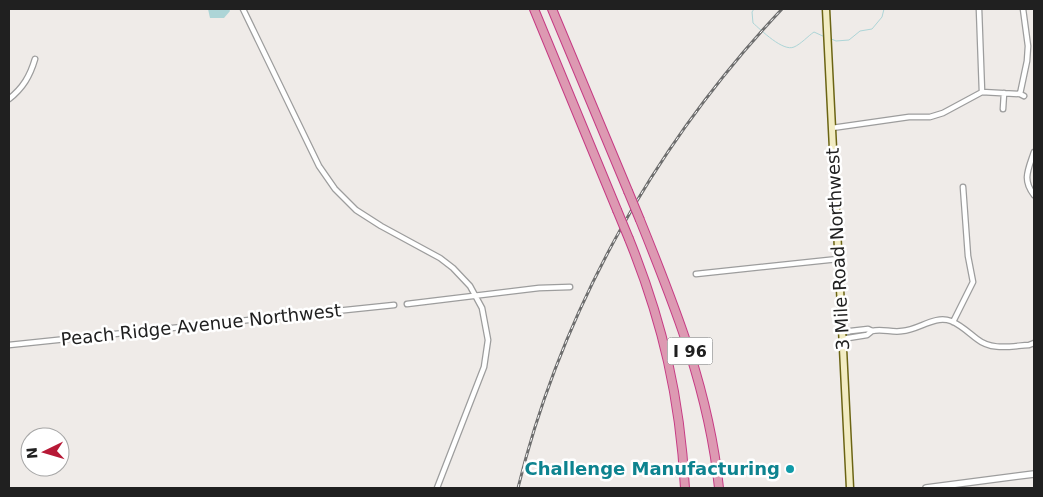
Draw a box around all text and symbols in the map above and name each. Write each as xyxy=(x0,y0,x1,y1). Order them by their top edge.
street label: 3 Mile Road Northwest xyxy=(822,147,853,351)
street label: Peach Ridge Avenue Northwest xyxy=(60,299,342,350)
road number: I 96 xyxy=(668,338,712,364)
north arrow xyxy=(20,427,70,477)
text: N xyxy=(24,447,41,460)
place label: Challenge Manufacturing xyxy=(525,458,780,479)
marker: Challenge Manufacturing xyxy=(784,463,796,475)

